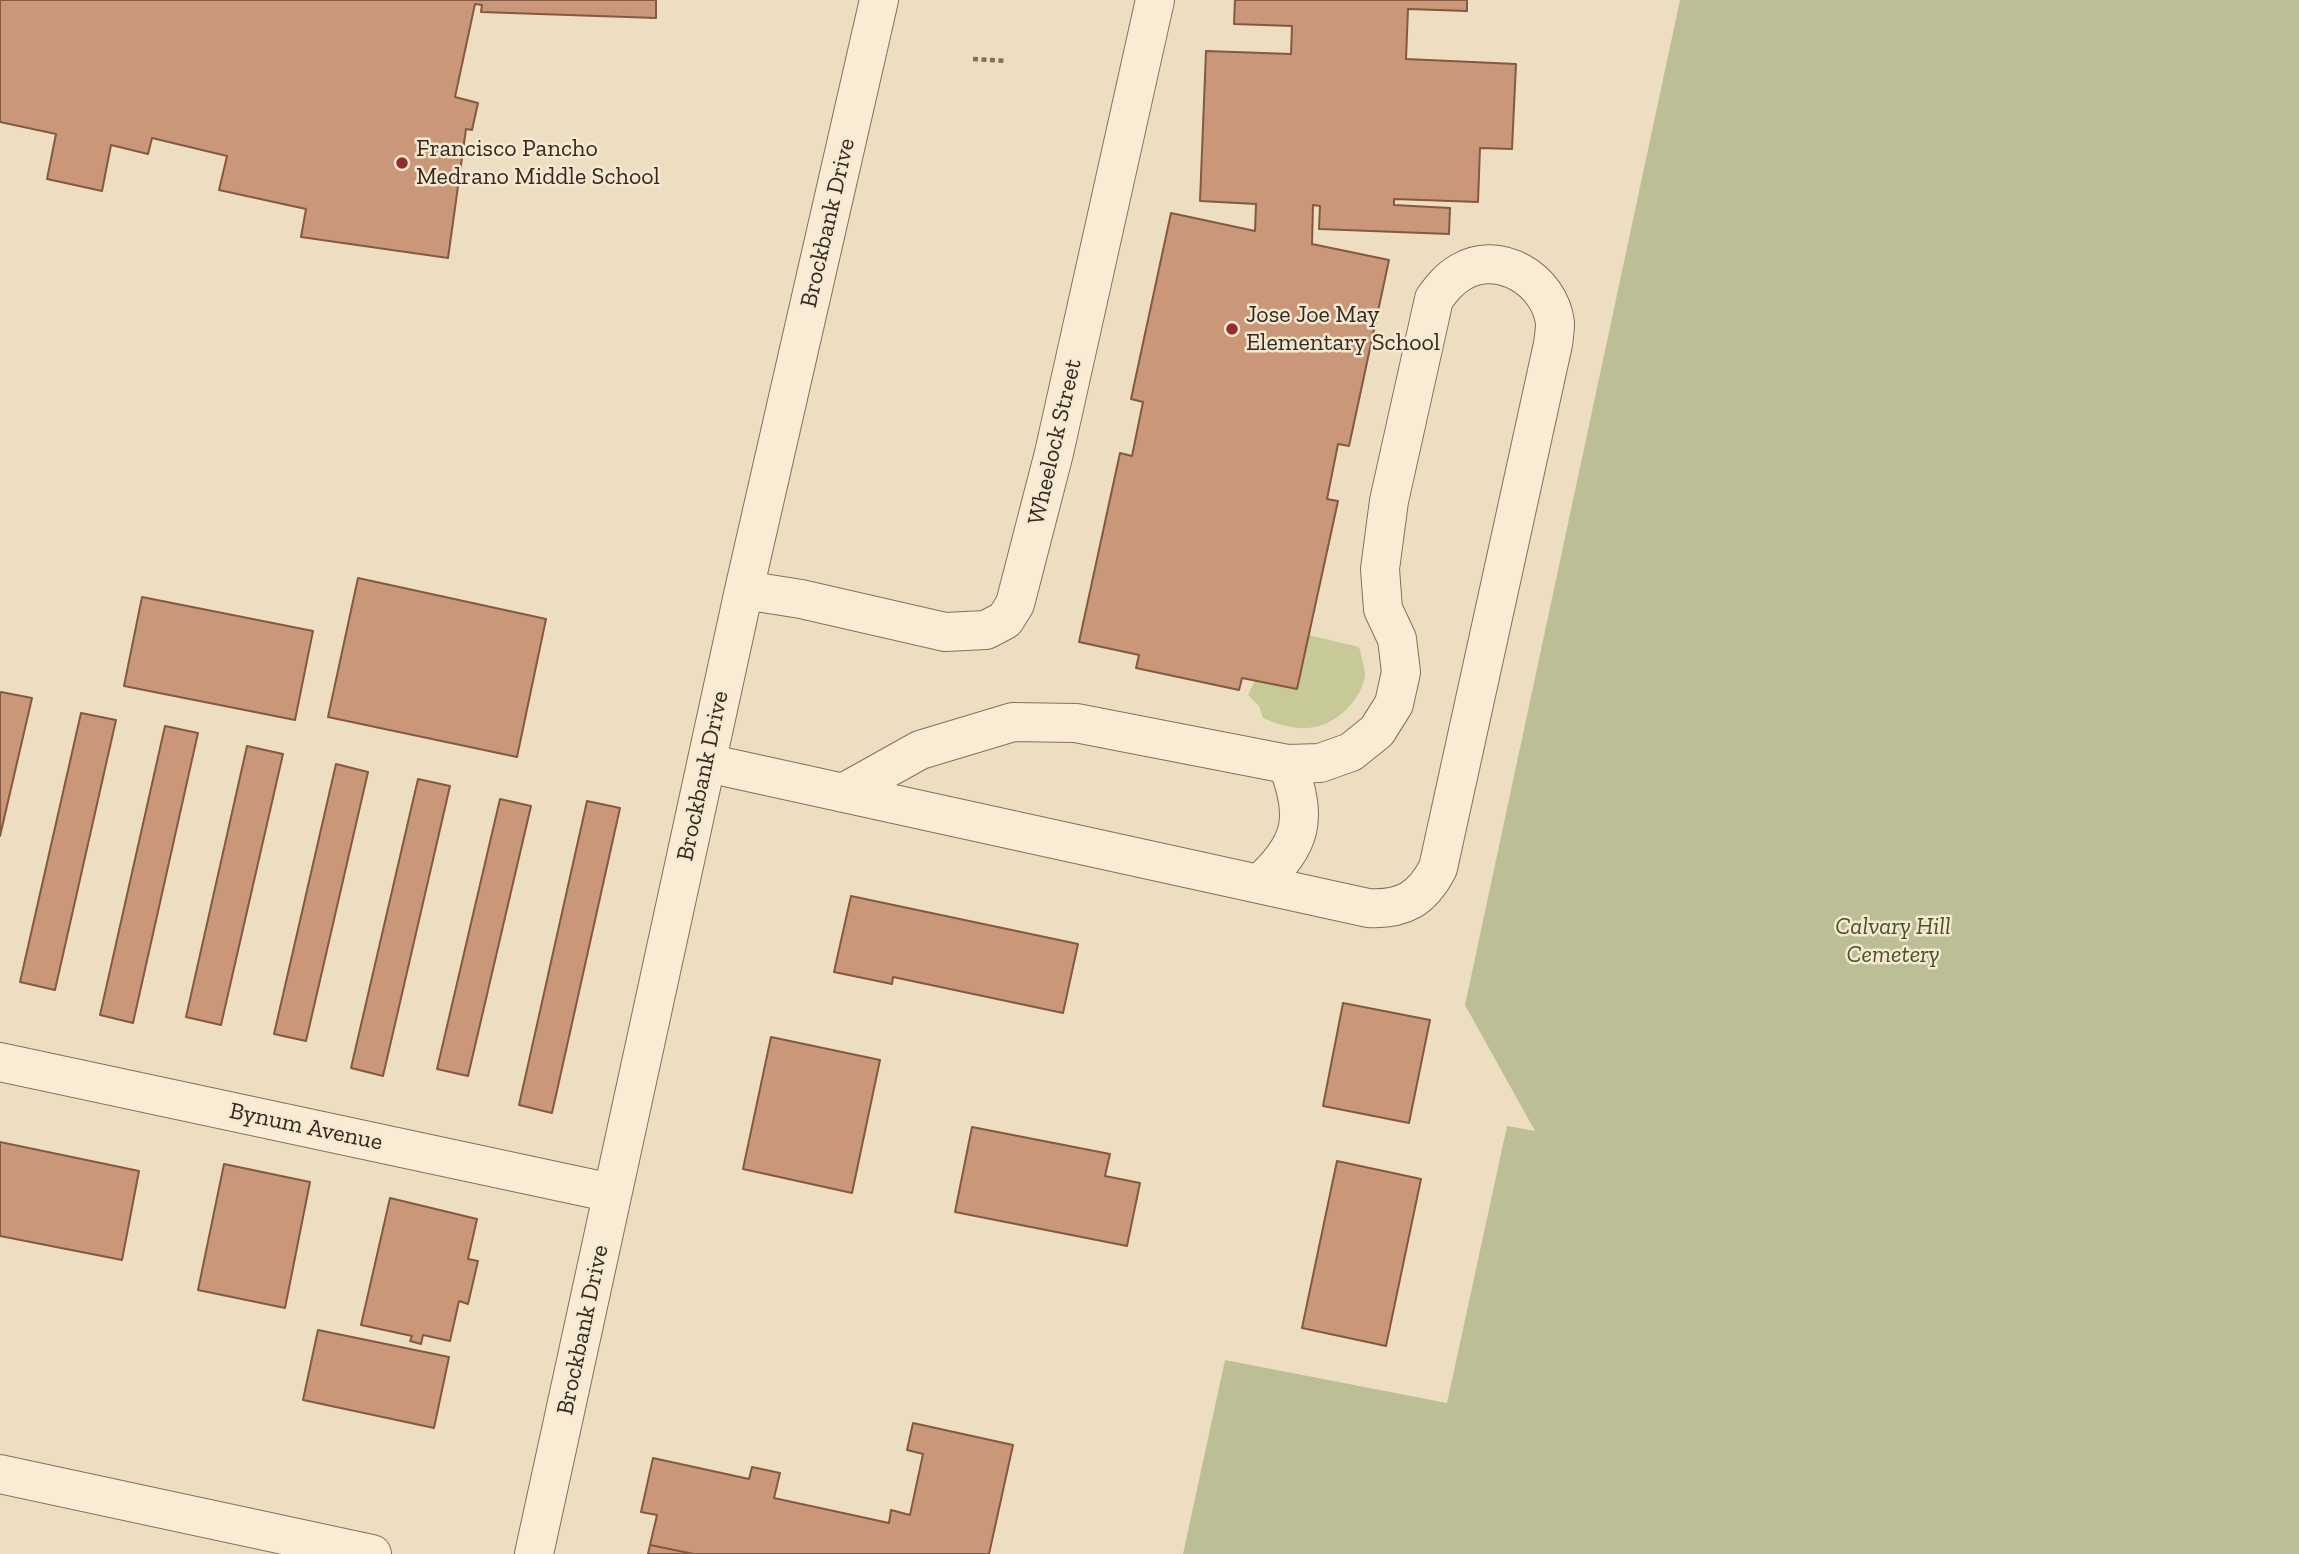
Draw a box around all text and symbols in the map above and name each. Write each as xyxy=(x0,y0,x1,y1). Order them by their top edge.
place label: Francisco Pancho Medrano Middle School xyxy=(416,135,660,191)
street label: Brockbank Drive xyxy=(795,135,861,311)
marker: Francisco Pancho Medrano Middle School xyxy=(394,155,410,171)
place label: Jose Joe May Elementary School xyxy=(1246,301,1440,357)
marker: Jose Joe May Elementary School xyxy=(1224,321,1240,337)
street label: Wheelock Street xyxy=(1022,356,1088,528)
street label: Brockbank Drive xyxy=(671,688,735,864)
park label: Calvary Hill Cemetery xyxy=(1835,913,1951,969)
street label: Bynum Avenue xyxy=(227,1097,385,1157)
street label: Brockbank Drive xyxy=(551,1242,615,1418)

